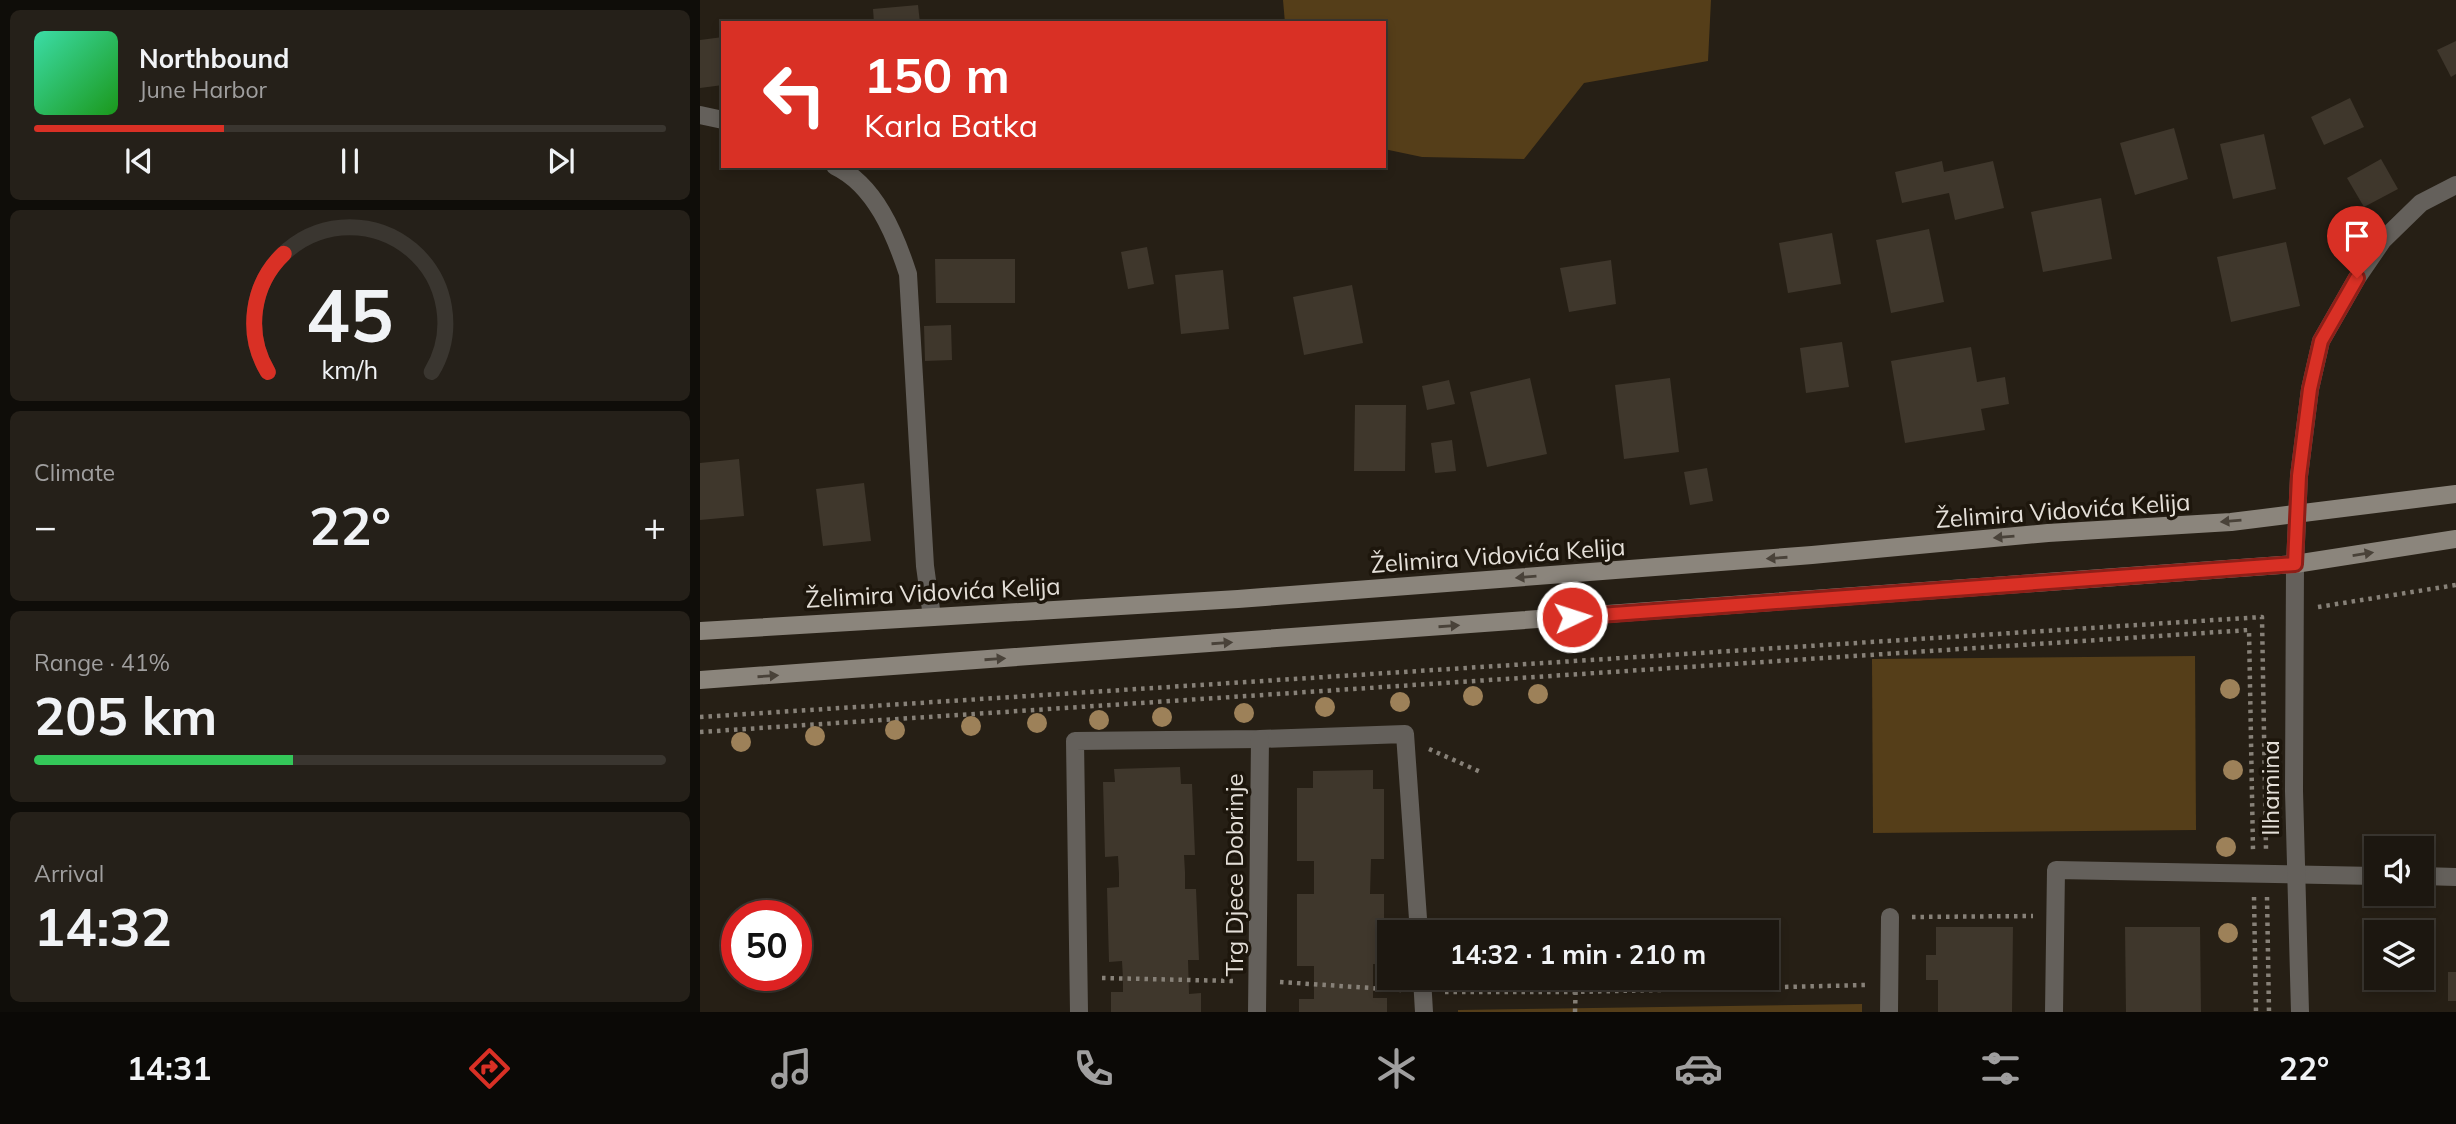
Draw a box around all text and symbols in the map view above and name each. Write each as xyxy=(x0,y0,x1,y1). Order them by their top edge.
text: Northbound xyxy=(139,42,289,75)
text: 150 m xyxy=(864,44,1010,105)
icon: left xyxy=(749,49,840,140)
text: June Harbor xyxy=(139,75,267,104)
text: Karla Batka xyxy=(864,105,1038,145)
icon: previous xyxy=(120,142,158,180)
icon: pause xyxy=(331,142,369,180)
icon: next xyxy=(542,142,580,180)
pin xyxy=(2327,206,2387,278)
icon: arrive xyxy=(2338,217,2376,255)
text: 45 xyxy=(306,269,394,360)
text: km/h xyxy=(322,353,378,384)
text: Climate xyxy=(34,458,115,487)
street label: Želimira Vidovića Kelija xyxy=(1935,486,2191,534)
text: 22° xyxy=(309,493,391,558)
text: − xyxy=(34,502,57,550)
text: + xyxy=(643,502,666,550)
one-way arrow xyxy=(2220,516,2242,527)
street label: Želimira Vidovića Kelija xyxy=(1370,531,1626,579)
one-way arrow xyxy=(1993,532,2015,543)
one-way arrow xyxy=(2352,548,2374,559)
one-way arrow xyxy=(1766,553,1788,564)
street label: Želimira Vidovića Kelija xyxy=(805,570,1061,614)
one-way arrow xyxy=(1515,572,1537,583)
position arrow xyxy=(1535,580,1609,654)
one-way arrow xyxy=(1438,620,1460,631)
one-way arrow xyxy=(1211,637,1233,648)
text: Range · 41% xyxy=(34,648,170,677)
one-way arrow xyxy=(984,654,1006,665)
one-way arrow xyxy=(757,670,779,681)
text: 205 km xyxy=(34,683,217,748)
street label: Ilhamina xyxy=(2255,740,2285,836)
street label: Trg Djece Dobrinje xyxy=(1219,774,1249,976)
map controls xyxy=(2364,836,2434,990)
button: sound xyxy=(2364,836,2434,906)
text: Arrival xyxy=(34,859,104,888)
text: 14:32 xyxy=(34,894,172,959)
speed limit sign: 50 xyxy=(721,900,812,991)
button: layers xyxy=(2364,920,2434,990)
text: 14:32 · 1 min · 210 m xyxy=(1450,938,1706,971)
icon: directions xyxy=(465,1044,514,1093)
icon: music xyxy=(767,1044,816,1093)
icon: phone xyxy=(1069,1044,1118,1093)
icon: climate xyxy=(1372,1044,1421,1093)
icon: car xyxy=(1674,1044,1723,1093)
icon: filters xyxy=(1976,1044,2025,1093)
text: 14:31 xyxy=(127,1048,211,1088)
text: 22° xyxy=(2279,1048,2329,1088)

